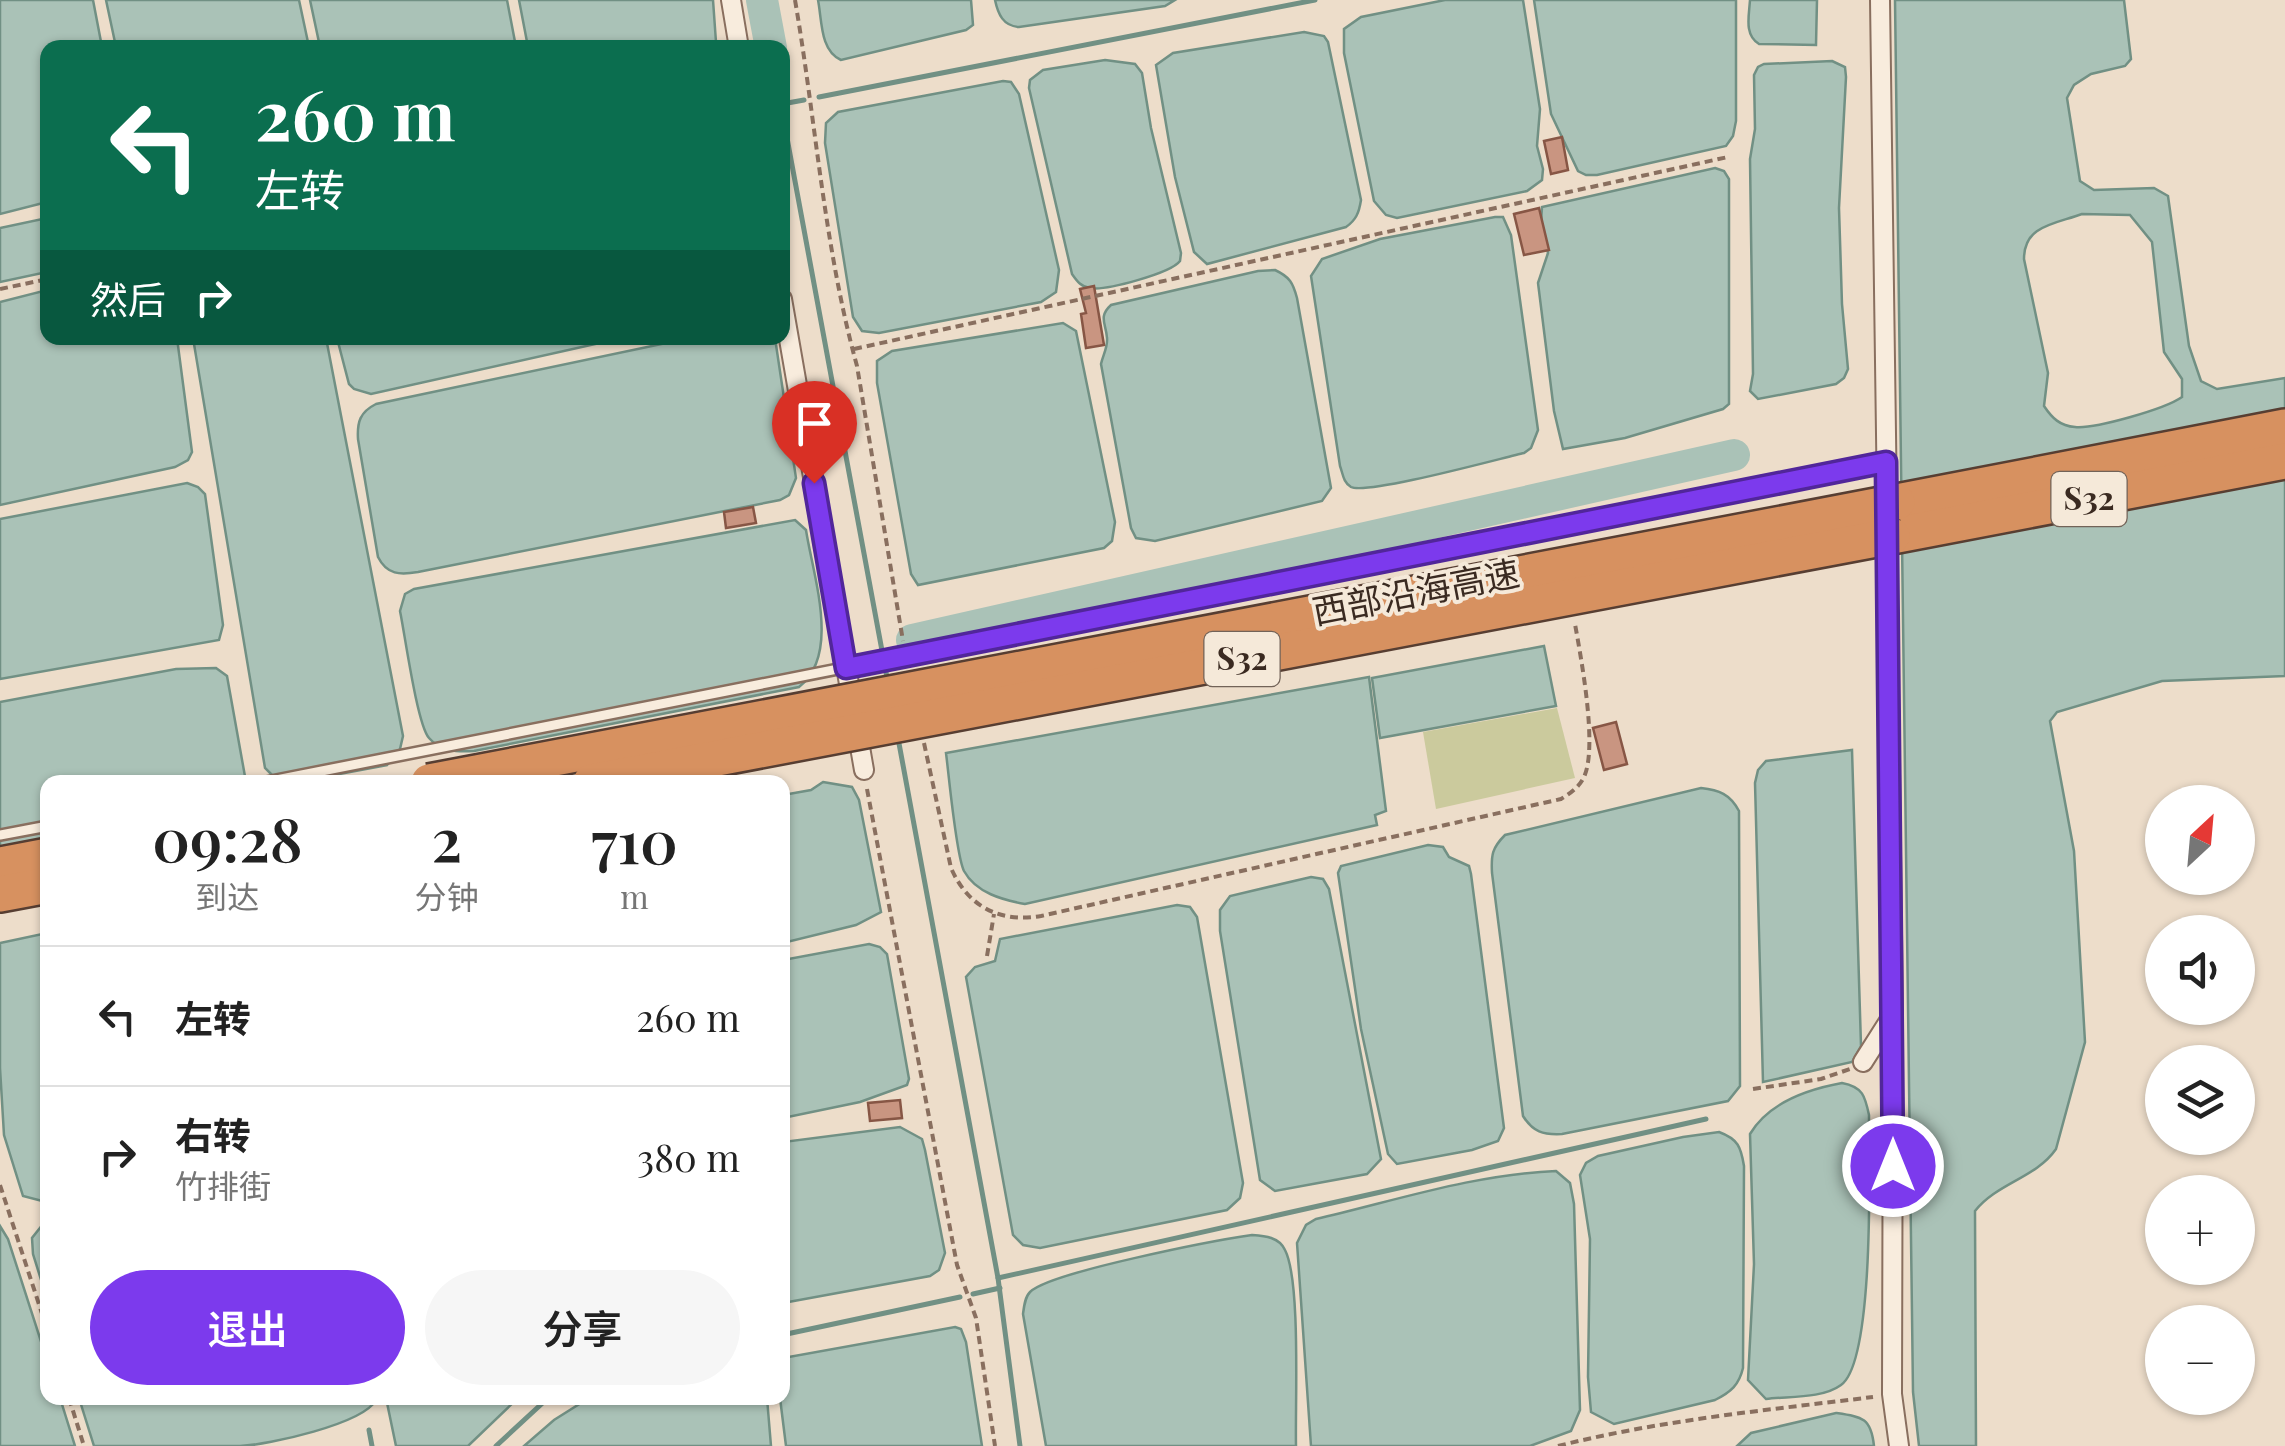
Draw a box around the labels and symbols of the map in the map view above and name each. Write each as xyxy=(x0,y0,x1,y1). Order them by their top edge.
pin xyxy=(772,381,857,484)
road number: S32 xyxy=(2052,472,2126,526)
street label: 西部沿海高速 xyxy=(1308,547,1523,634)
road number: S32 xyxy=(1204,632,1280,686)
north arrow xyxy=(2145,785,2255,895)
position arrow xyxy=(1841,1114,1945,1218)

